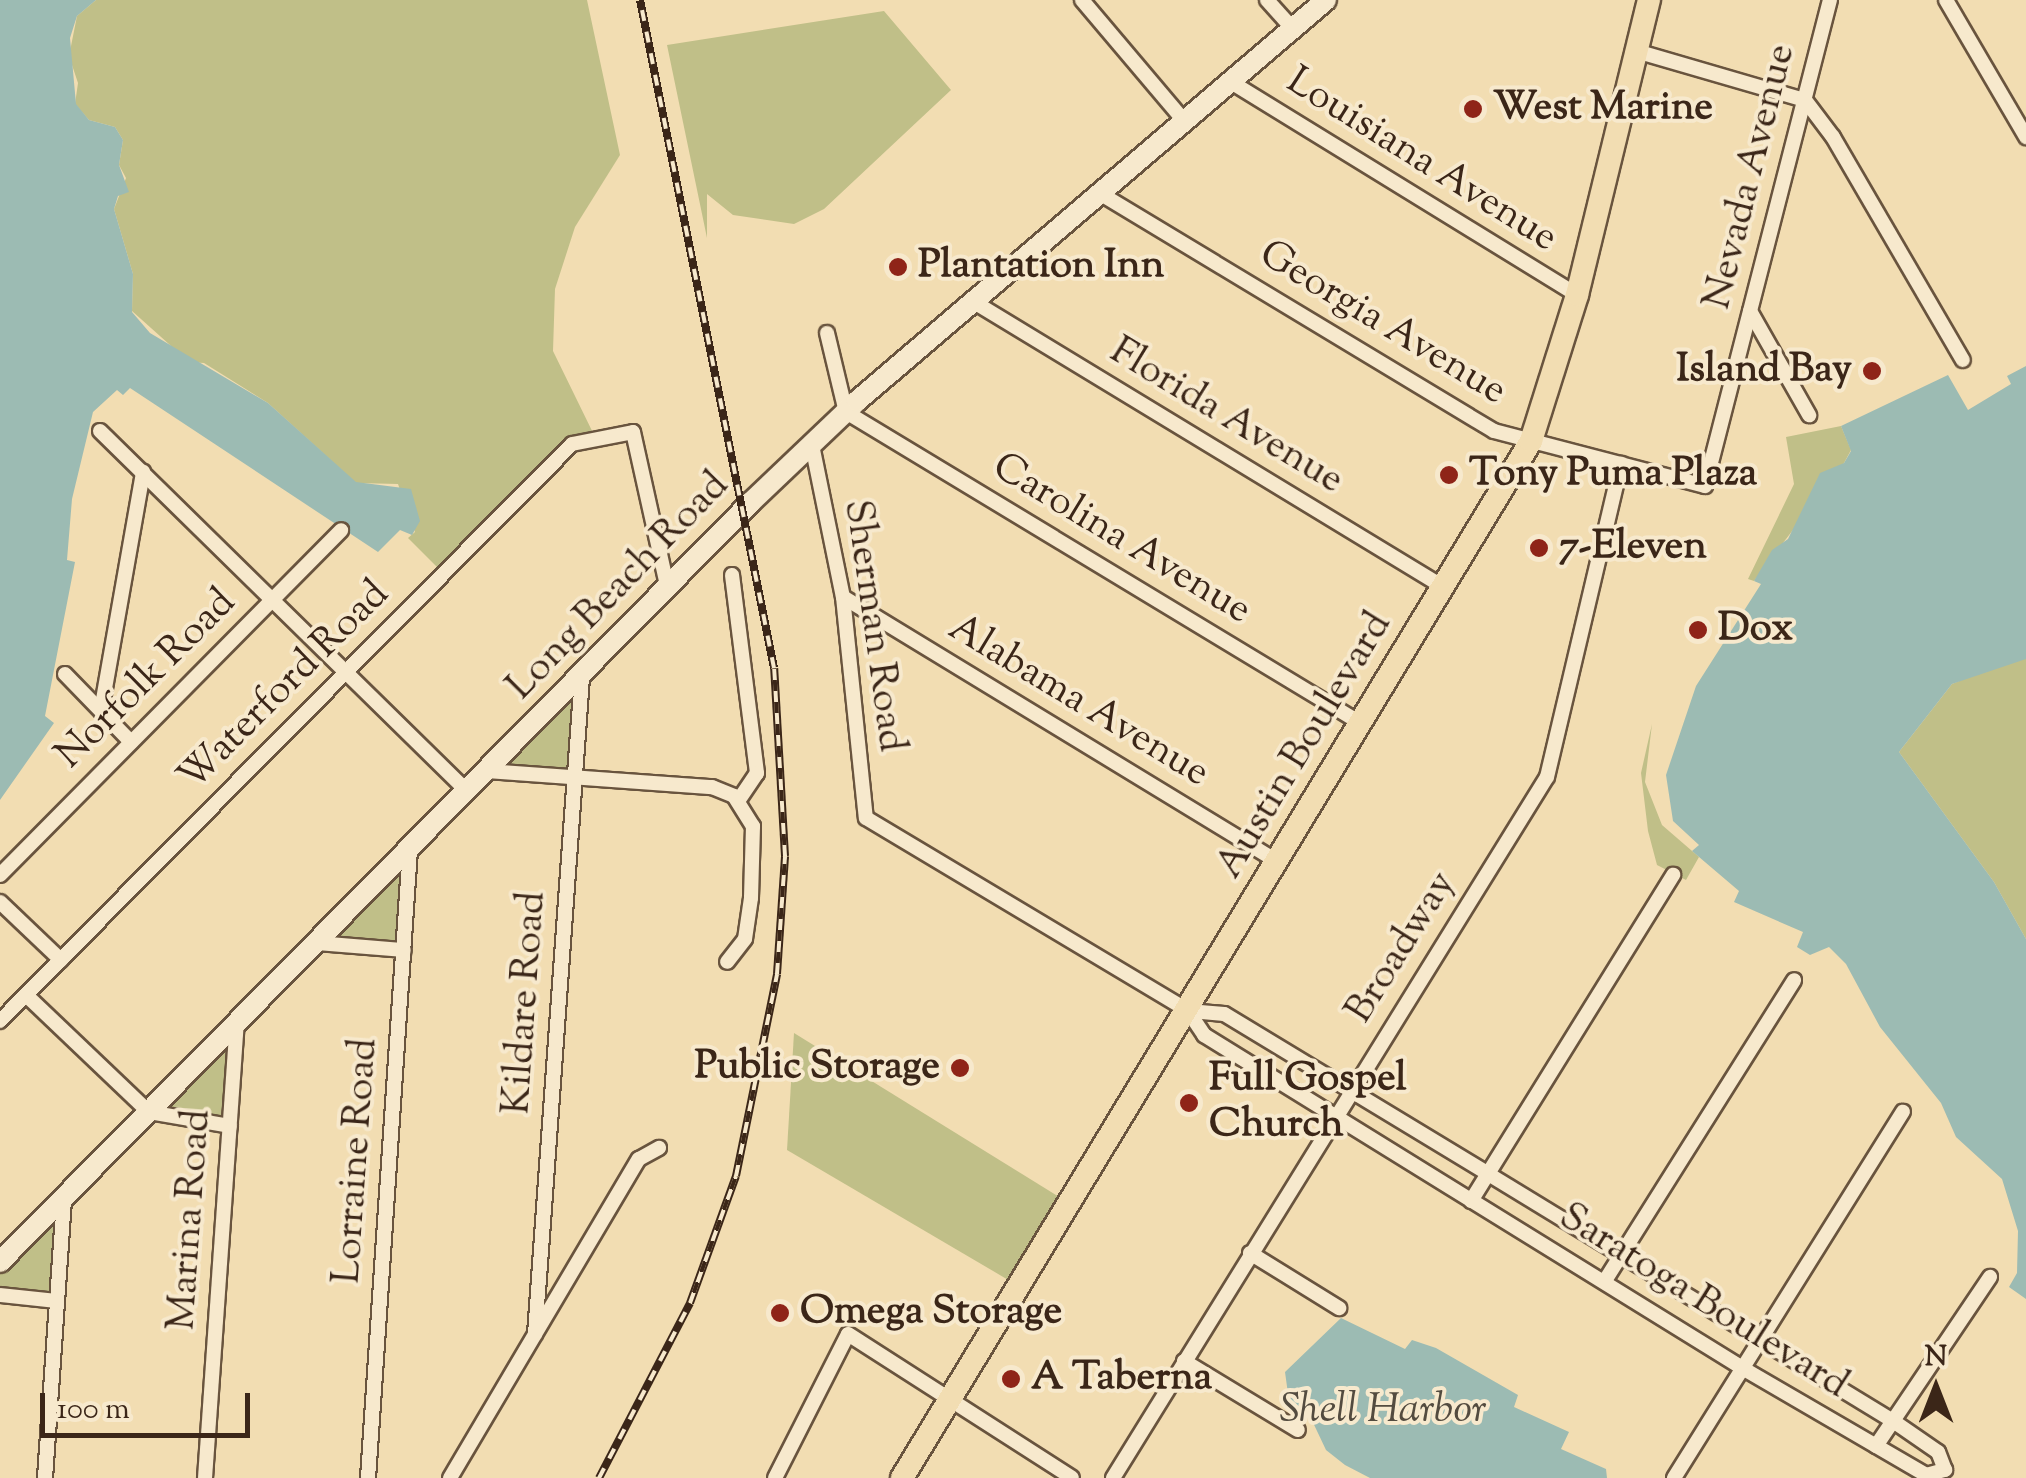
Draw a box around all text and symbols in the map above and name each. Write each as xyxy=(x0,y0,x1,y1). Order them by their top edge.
street label: Nevada Avenue xyxy=(1695,40,1807,314)
street label: Louisiana Avenue xyxy=(1277,58,1565,264)
place label: West Marine xyxy=(1493,85,1713,133)
marker: West Marine xyxy=(1462,98,1484,120)
street label: Georgia Avenue xyxy=(1250,231,1514,417)
place label: Plantation Inn xyxy=(918,243,1164,291)
marker: Plantation Inn xyxy=(887,256,909,278)
street label: Florida Avenue xyxy=(1100,328,1352,506)
place label: Island Bay xyxy=(1676,347,1852,395)
marker: Island Bay xyxy=(1861,360,1883,382)
street label: Carolina Avenue xyxy=(983,444,1259,636)
place label: Tony Puma Plaza xyxy=(1469,451,1757,499)
street label: Long Beach Road xyxy=(498,463,740,711)
marker: Tony Puma Plaza xyxy=(1438,464,1460,486)
street label: Sherman Road xyxy=(832,497,914,755)
place label: 7-Eleven xyxy=(1559,524,1707,572)
marker: 7-Eleven xyxy=(1528,537,1550,559)
street label: Waterford Road xyxy=(170,572,400,802)
street label: Norfolk Road xyxy=(47,580,247,780)
street label: Austin Boulevard xyxy=(1207,604,1403,888)
street label: Alabama Avenue xyxy=(939,605,1217,799)
place label: Dox xyxy=(1718,606,1793,654)
marker: Dox xyxy=(1687,619,1709,641)
street label: Broadway xyxy=(1337,863,1467,1033)
street label: Kildare Road xyxy=(494,890,558,1116)
street label: Lorraine Road xyxy=(324,1037,390,1285)
place label: Public Storage xyxy=(695,1044,940,1092)
place label: Full Gospel Church xyxy=(1209,1056,1407,1150)
marker: Public Storage xyxy=(949,1057,971,1079)
marker: Full Gospel Church xyxy=(1178,1092,1200,1114)
street label: Marina Road xyxy=(159,1108,223,1332)
street label: Saratoga Boulevard xyxy=(1549,1194,1857,1410)
place label: Omega Storage xyxy=(800,1289,1062,1337)
marker: Omega Storage xyxy=(769,1302,791,1324)
north arrow xyxy=(1886,1338,1986,1438)
text: N xyxy=(1925,1338,1947,1378)
place label: A Taberna xyxy=(1031,1355,1212,1403)
marker: A Taberna xyxy=(1000,1368,1022,1390)
scale bar xyxy=(45,1373,255,1435)
water label: Shell Harbor xyxy=(1279,1386,1487,1436)
text: 100 m xyxy=(57,1389,130,1432)

